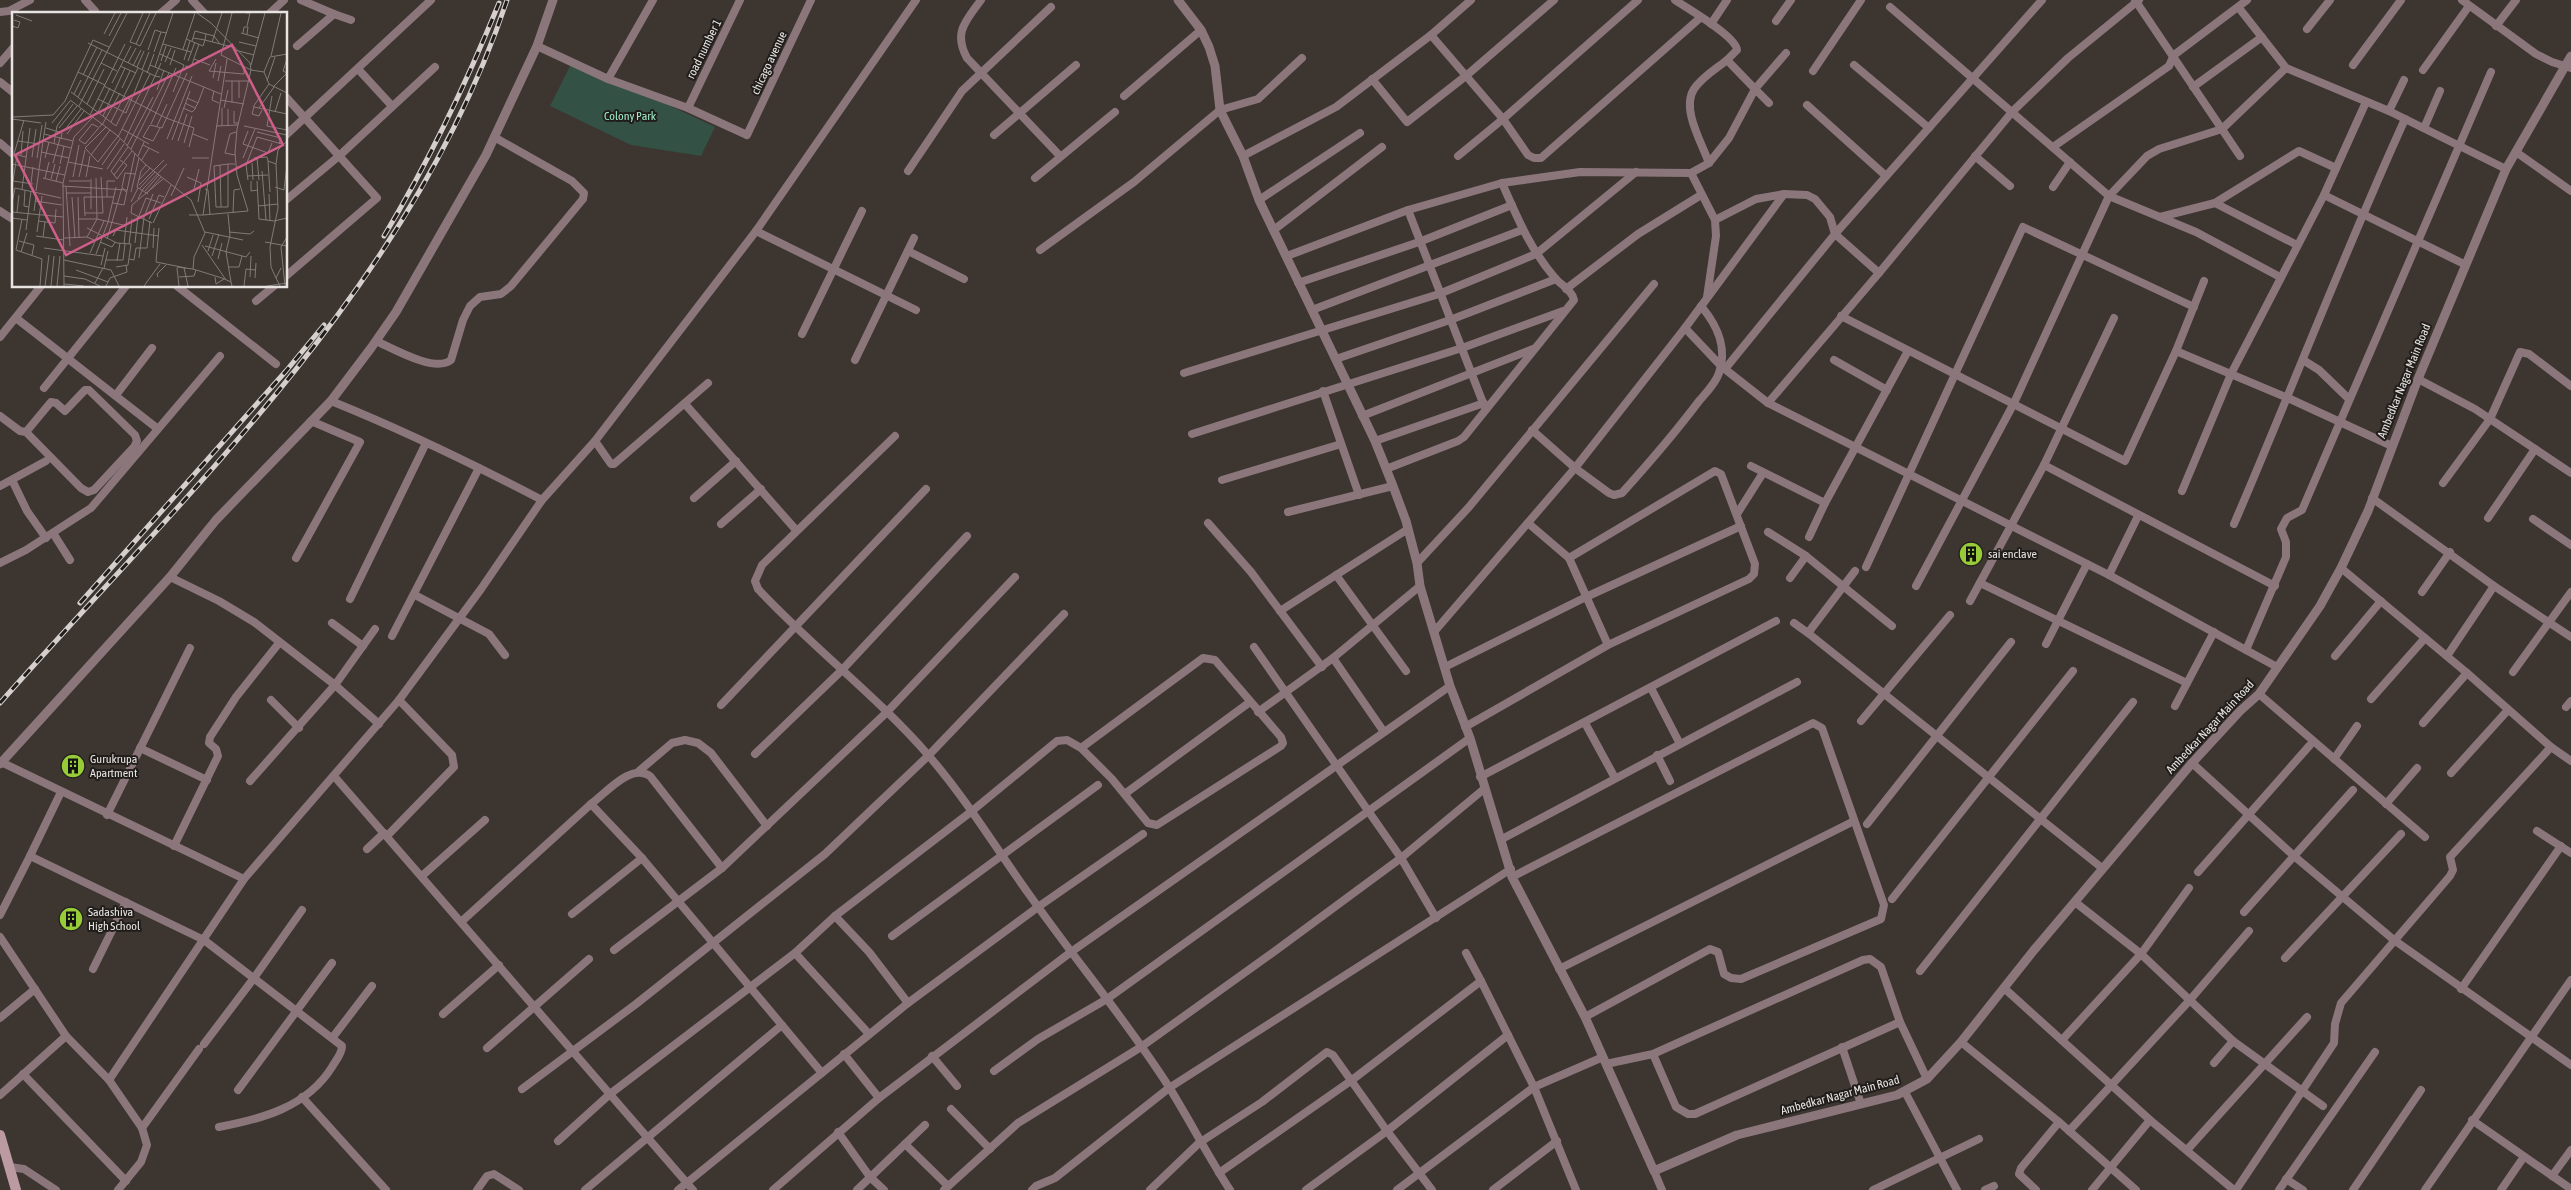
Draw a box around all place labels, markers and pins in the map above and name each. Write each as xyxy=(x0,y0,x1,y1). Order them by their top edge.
building icon: sai enclave xyxy=(1958,541,1984,567)
place label: sai enclave xyxy=(1988,547,2037,561)
place label: Gurukrupa Apartment xyxy=(90,752,138,780)
building icon: Gurukrupa Apartment xyxy=(60,753,86,779)
place label: Sadashiva High School xyxy=(88,905,141,933)
building icon: Sadashiva High School xyxy=(58,906,84,932)

